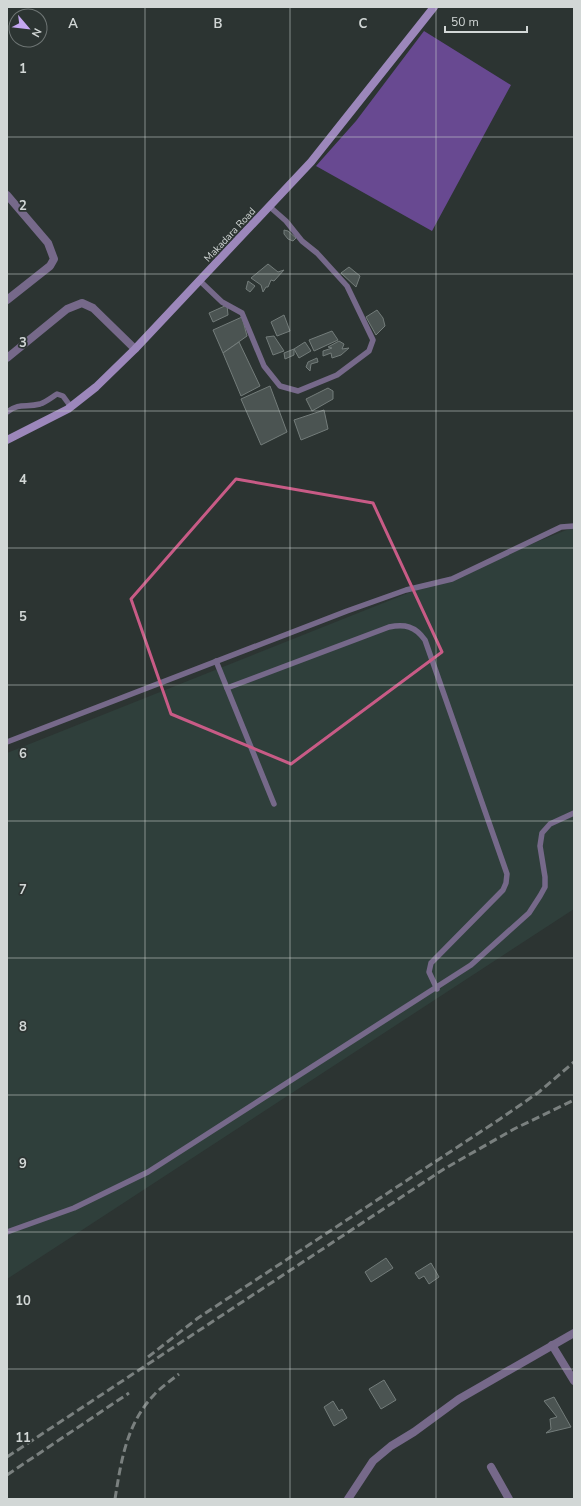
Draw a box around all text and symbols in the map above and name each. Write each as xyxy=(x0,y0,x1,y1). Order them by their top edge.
north arrow xyxy=(8,8,48,48)
scale bar xyxy=(445,8,527,34)
text: 50 m xyxy=(451,14,479,30)
text: A xyxy=(68,15,78,33)
text: B xyxy=(214,15,223,33)
text: C xyxy=(359,15,368,33)
text: N xyxy=(28,25,45,40)
text: 1 xyxy=(19,60,27,78)
text: 2 xyxy=(19,197,27,215)
street label: Makadara Road xyxy=(201,205,259,265)
text: 3 xyxy=(19,334,27,352)
text: 4 xyxy=(19,471,27,489)
text: 5 xyxy=(19,608,27,626)
text: 6 xyxy=(19,745,27,763)
text: 7 xyxy=(19,881,27,899)
text: 8 xyxy=(19,1018,27,1036)
text: 9 xyxy=(19,1155,27,1173)
text: 10 xyxy=(15,1292,31,1310)
text: 11 xyxy=(15,1429,31,1447)

